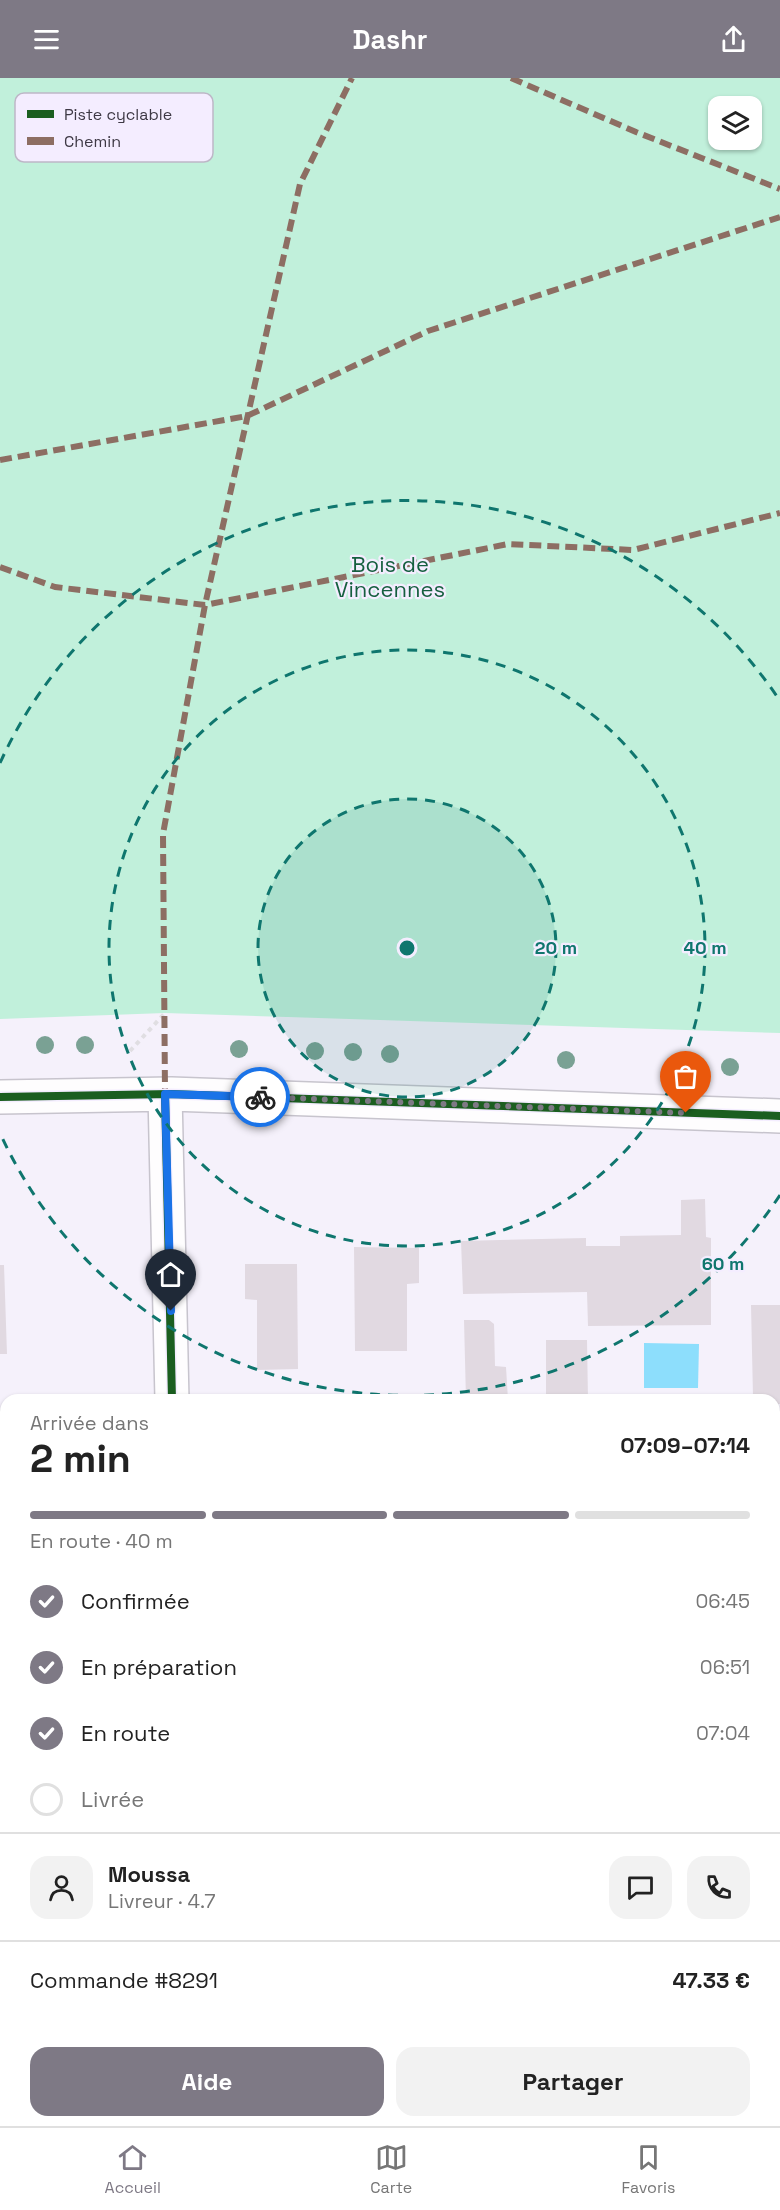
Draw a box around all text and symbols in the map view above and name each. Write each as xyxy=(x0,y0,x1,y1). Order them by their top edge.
text: Dashr xyxy=(353,22,427,57)
icon: menu xyxy=(30,23,63,56)
icon: share xyxy=(717,23,750,56)
legend xyxy=(15,93,213,162)
map controls xyxy=(708,96,762,150)
button: layers xyxy=(708,96,762,150)
text: Piste cyclable xyxy=(64,104,172,125)
text: Chemin xyxy=(64,131,121,152)
park label: Bois de Vincennes xyxy=(335,550,445,603)
text: 20 m xyxy=(535,936,577,959)
text: 40 m xyxy=(683,936,727,959)
centre of rings xyxy=(397,938,417,958)
pin xyxy=(660,1051,711,1113)
icon: bag xyxy=(669,1060,702,1093)
courier xyxy=(230,1067,290,1127)
icon: bike xyxy=(244,1081,277,1114)
pin xyxy=(145,1249,196,1311)
text: 60 m xyxy=(702,1252,744,1275)
icon: home xyxy=(154,1258,187,1291)
text: Arrivée dans xyxy=(30,1410,149,1436)
text: 07:09–07:14 xyxy=(620,1431,750,1459)
text: 2 min xyxy=(30,1434,131,1483)
text: En route · 40 m xyxy=(30,1528,173,1554)
icon: check xyxy=(30,1585,63,1618)
text: Confirmée xyxy=(81,1587,190,1615)
text: 06:45 xyxy=(695,1588,750,1614)
icon: check xyxy=(30,1651,63,1684)
text: En préparation xyxy=(81,1653,237,1681)
text: 06:51 xyxy=(700,1654,750,1680)
icon: check xyxy=(30,1717,63,1750)
text: En route xyxy=(81,1719,170,1747)
text: 07:04 xyxy=(696,1720,750,1746)
text: Livrée xyxy=(81,1785,144,1813)
button: person xyxy=(30,1856,93,1919)
button: chat xyxy=(609,1856,672,1919)
button: phone xyxy=(687,1856,750,1919)
text: Moussa xyxy=(108,1860,190,1888)
text: Livreur · 4.7 xyxy=(108,1888,216,1914)
text: Commande #8291 xyxy=(30,1966,218,1994)
text: 47.33 € xyxy=(672,1966,750,1994)
button: Aide xyxy=(30,2047,384,2116)
button: Partager xyxy=(396,2047,750,2116)
tab: Accueil xyxy=(105,2141,161,2198)
tab: Carte xyxy=(370,2141,412,2198)
tab: Favoris xyxy=(621,2141,675,2198)

